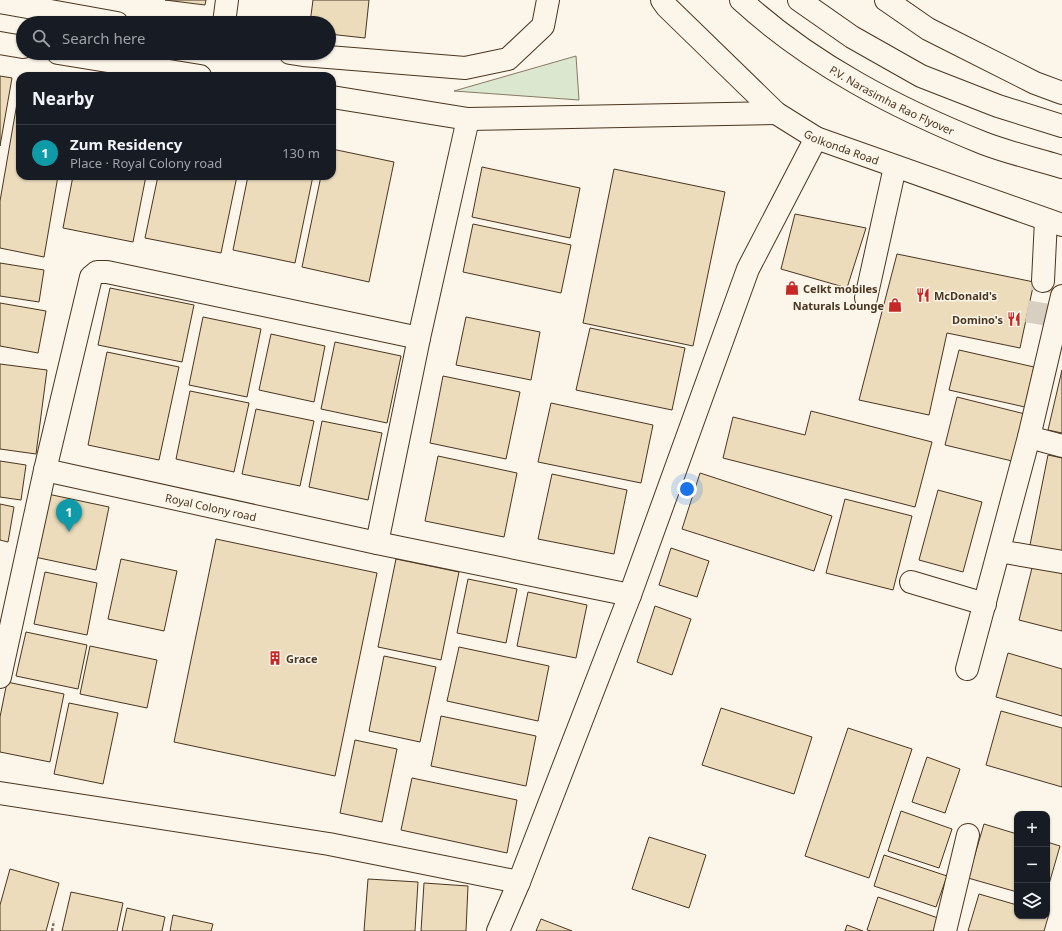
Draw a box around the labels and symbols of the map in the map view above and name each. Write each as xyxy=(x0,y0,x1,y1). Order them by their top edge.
street label: P.V. Narasimha Rao Flyover xyxy=(827,61,957,138)
street label: Golkonda Road xyxy=(802,125,881,167)
shop icon: Celkt mobiles xyxy=(784,280,800,296)
place label: Celkt mobiles xyxy=(803,281,878,296)
restaurant icon: McDonald's xyxy=(915,287,931,303)
place label: McDonald's xyxy=(934,288,998,303)
shop icon: Naturals Lounge xyxy=(887,297,903,313)
place label: Naturals Lounge xyxy=(793,298,884,313)
restaurant icon: Domino's xyxy=(1006,311,1022,327)
place label: Domino's xyxy=(952,312,1003,327)
your location xyxy=(677,479,697,499)
street label: Royal Colony road xyxy=(164,489,258,524)
pin: 1 xyxy=(56,499,82,532)
building icon: Grace xyxy=(267,650,283,666)
place label: Grace xyxy=(286,651,318,666)

